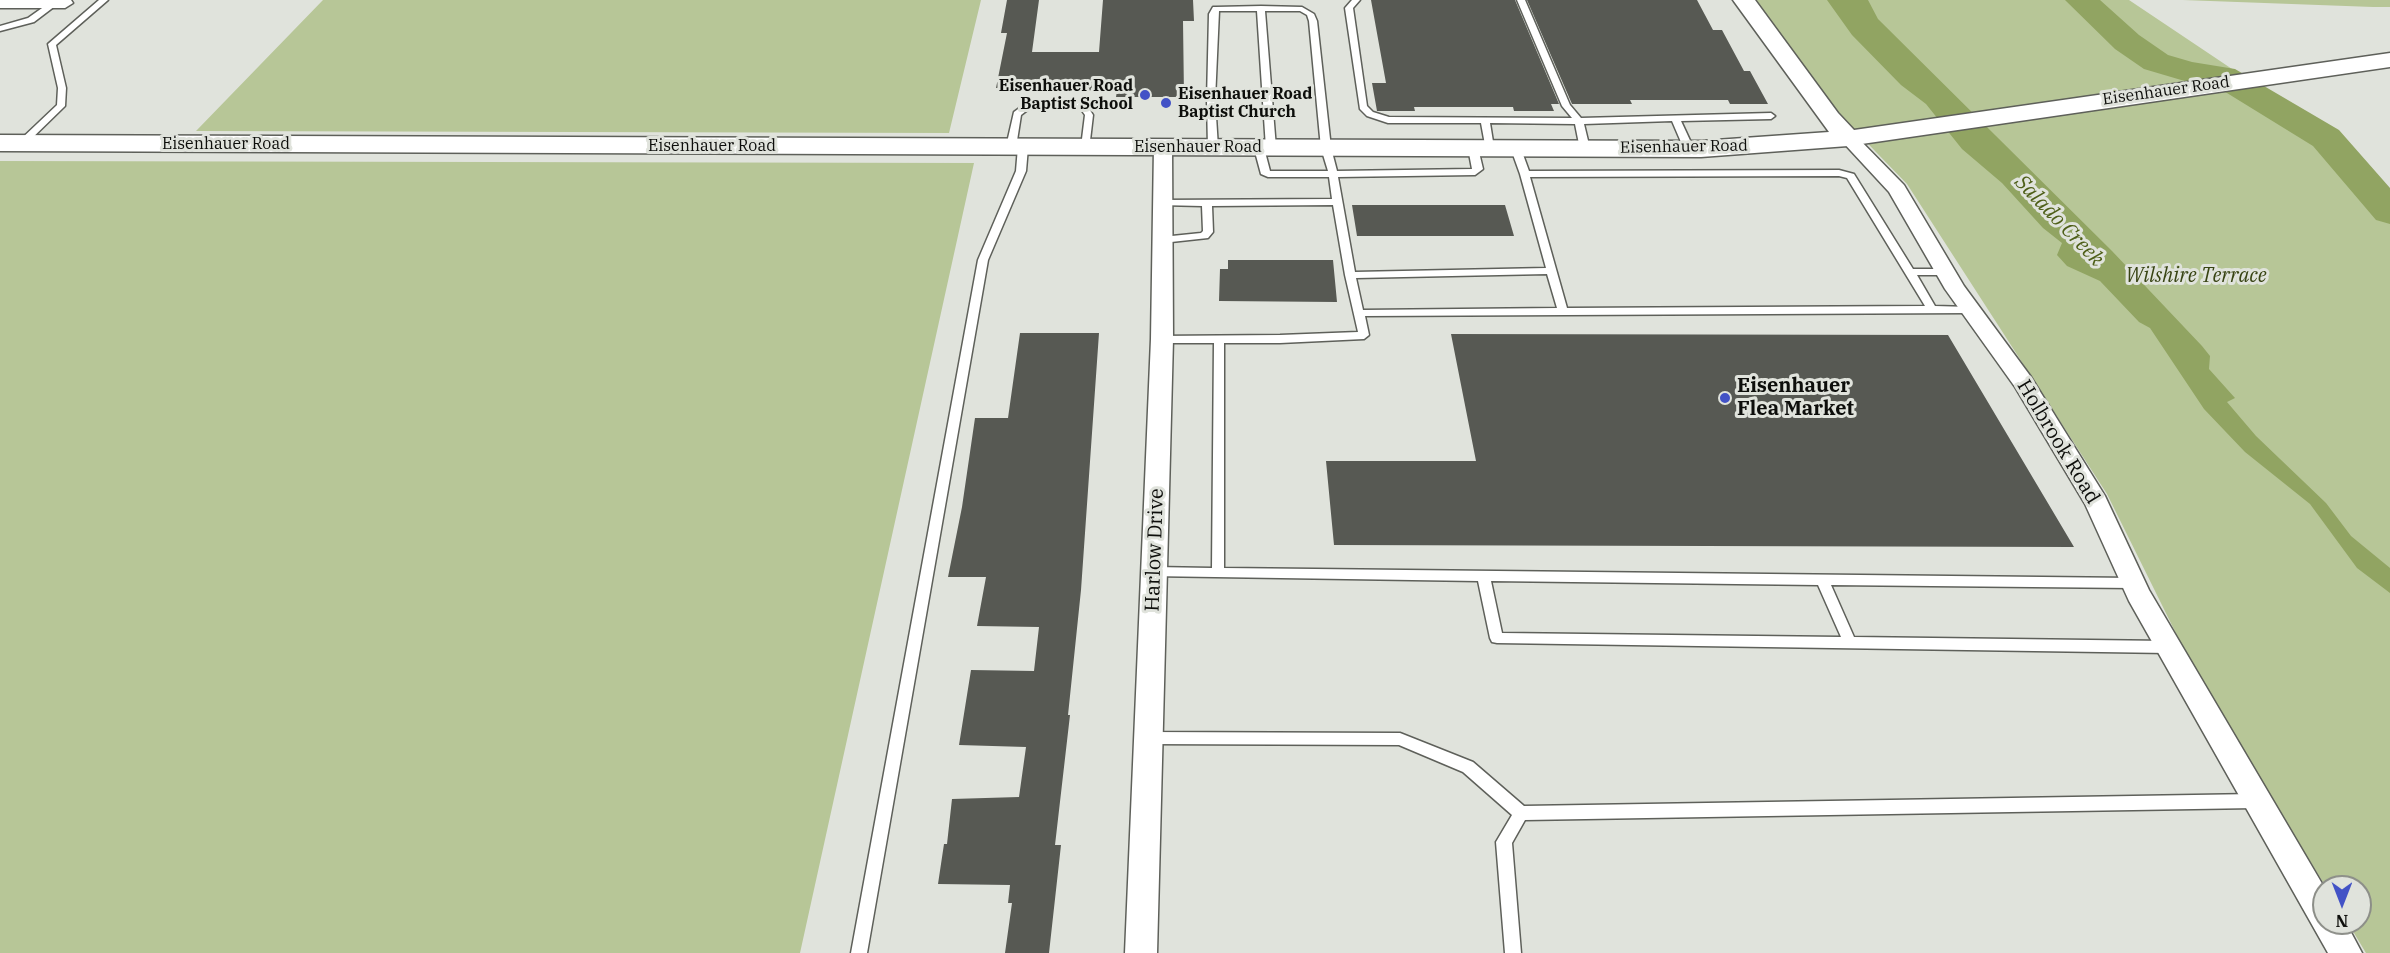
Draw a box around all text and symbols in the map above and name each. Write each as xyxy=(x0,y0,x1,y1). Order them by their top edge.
street label: Eisenhauer Road xyxy=(2101,73,2231,109)
place label: Eisenhauer Road Baptist School xyxy=(999,76,1133,114)
place label: Eisenhauer Road Baptist Church xyxy=(1178,84,1312,122)
marker: Eisenhauer Road Baptist School xyxy=(1138,88,1152,102)
marker: Eisenhauer Road Baptist Church xyxy=(1159,96,1173,110)
street label: Eisenhauer Road xyxy=(162,134,290,154)
street label: Eisenhauer Road xyxy=(648,136,776,156)
street label: Eisenhauer Road xyxy=(1620,136,1748,158)
street label: Eisenhauer Road xyxy=(1134,137,1262,157)
water label: Salado Creek xyxy=(2009,170,2109,272)
park label: Wilshire Terrace xyxy=(2125,264,2267,288)
place label: Eisenhauer Flea Market xyxy=(1737,374,1854,421)
street label: Holbrook Road xyxy=(2012,376,2104,508)
marker: Eisenhauer Flea Market xyxy=(1718,391,1732,405)
street label: Harlow Drive xyxy=(1141,488,1169,612)
north arrow xyxy=(2312,875,2372,935)
text: N xyxy=(2336,911,2348,931)

